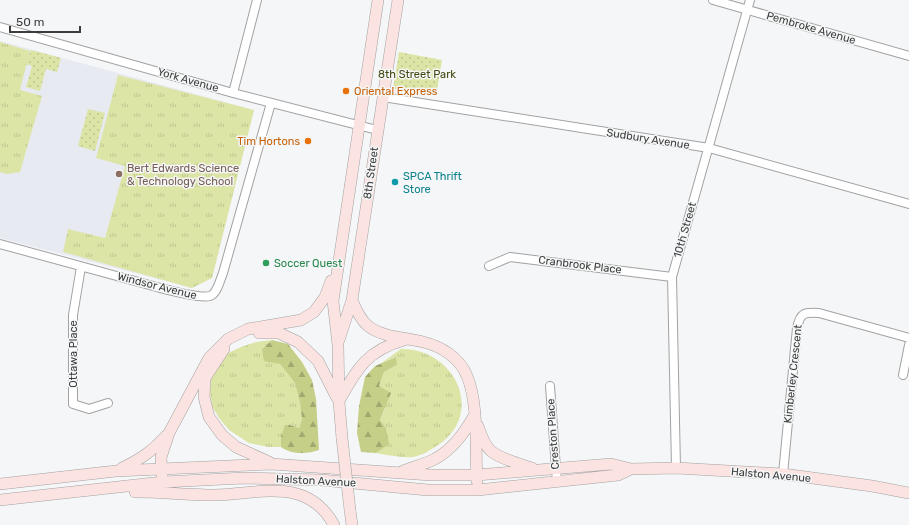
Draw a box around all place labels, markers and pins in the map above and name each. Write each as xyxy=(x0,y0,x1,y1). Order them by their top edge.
place label: Oriental Express xyxy=(354,85,438,98)
marker: Oriental Express xyxy=(341,86,351,96)
place label: Tim Hortons xyxy=(237,135,300,148)
marker: Tim Hortons xyxy=(303,136,313,146)
place label: Bert Edwards Science & Technology School xyxy=(127,162,239,188)
marker: Bert Edwards Science & Technology School xyxy=(114,169,124,179)
place label: SPCA Thrift Store xyxy=(403,170,463,196)
marker: SPCA Thrift Store xyxy=(390,177,400,187)
place label: Soccer Quest xyxy=(274,257,343,270)
marker: Soccer Quest xyxy=(261,258,271,268)

